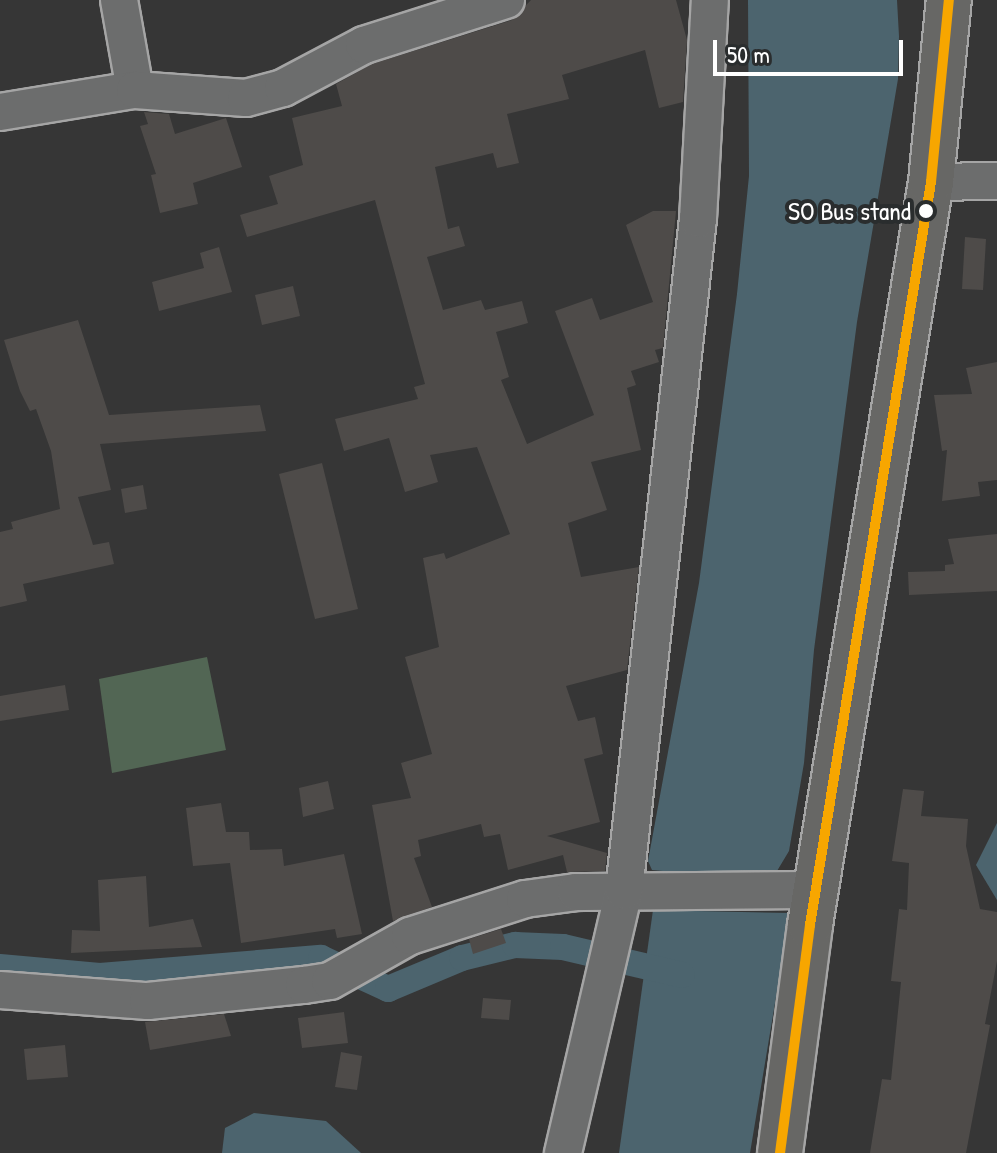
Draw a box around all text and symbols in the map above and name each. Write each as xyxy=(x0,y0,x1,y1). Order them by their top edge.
scale bar xyxy=(717,24,907,74)
text: 50 m xyxy=(727,38,770,70)
place label: SO Bus stand xyxy=(788,195,911,227)
marker: SO Bus stand xyxy=(918,203,934,219)

